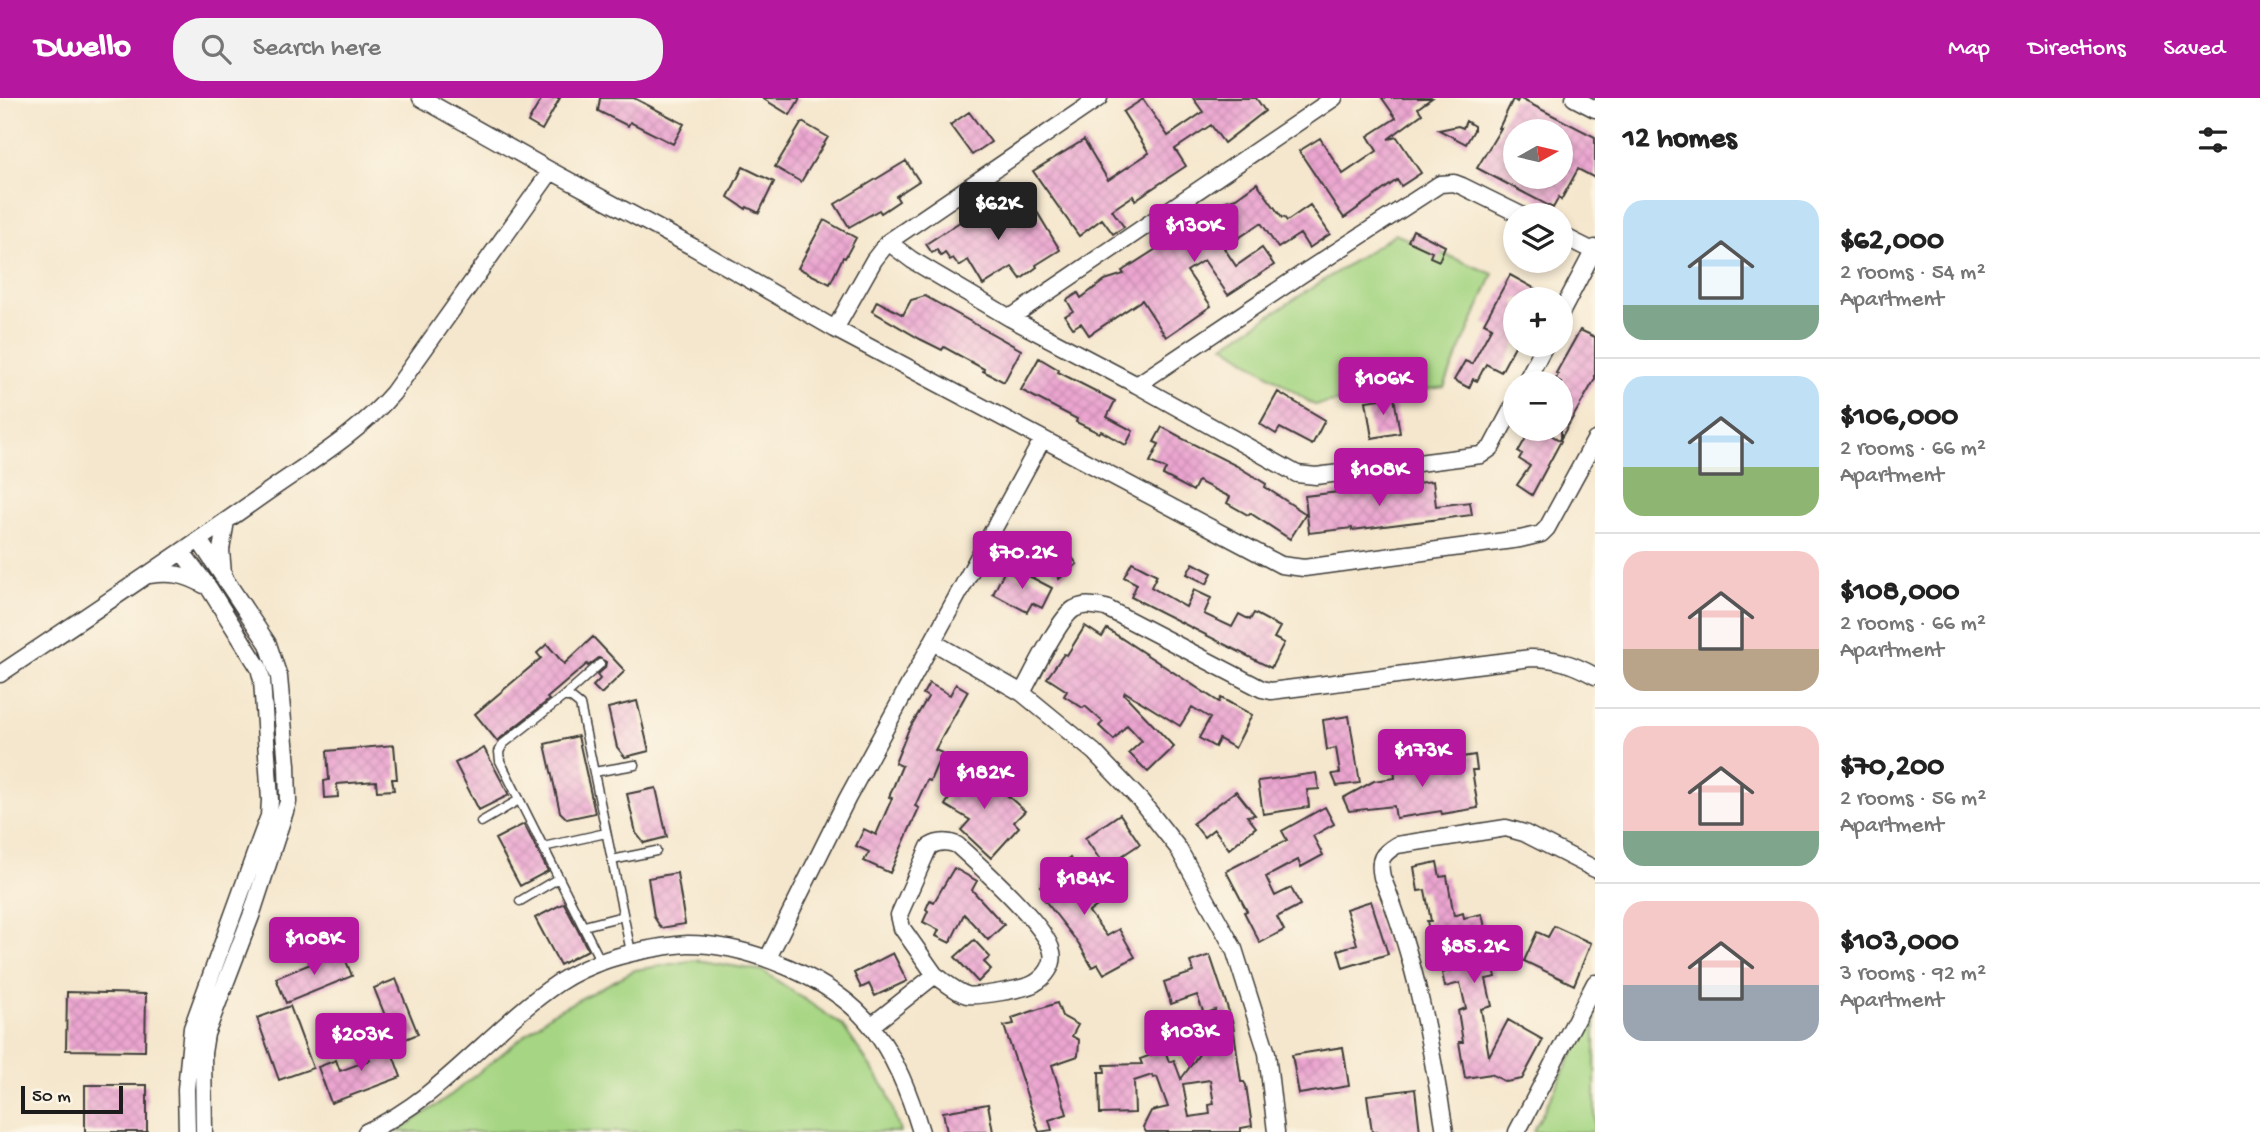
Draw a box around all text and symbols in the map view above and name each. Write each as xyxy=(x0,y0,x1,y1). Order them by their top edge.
search box xyxy=(173,18,663,81)
text: Dwello xyxy=(35,30,131,68)
icon: search xyxy=(197,30,235,68)
text: Search here xyxy=(253,34,381,65)
text: Map xyxy=(1948,35,1990,64)
text: Directions xyxy=(2028,35,2126,64)
text: Saved xyxy=(2164,35,2225,64)
north arrow xyxy=(1503,119,1573,189)
map controls xyxy=(1503,119,1573,441)
icon: filters xyxy=(2194,121,2232,159)
text: 12 homes xyxy=(1623,123,1736,158)
pin: $62K xyxy=(957,183,1039,242)
text: $62K xyxy=(975,191,1021,218)
button: layers xyxy=(1503,203,1573,273)
pin: $130K xyxy=(1145,204,1243,264)
text: $130K xyxy=(1165,213,1223,240)
text: $62,000 xyxy=(1840,225,1944,260)
icon: home xyxy=(1679,228,1763,312)
text: 2 rooms · 54 m² xyxy=(1840,260,1986,287)
button: + xyxy=(1503,287,1573,357)
text: Apartment xyxy=(1840,287,1944,314)
pin: $106K xyxy=(1334,358,1432,417)
text: $106K xyxy=(1354,366,1412,393)
button: − xyxy=(1503,371,1573,441)
text: $106,000 xyxy=(1840,401,1958,436)
icon: home xyxy=(1679,404,1763,488)
text: 2 rooms · 66 m² xyxy=(1840,436,1986,463)
pin: $108K xyxy=(1330,448,1428,508)
text: $108K xyxy=(1350,457,1408,484)
text: Apartment xyxy=(1840,463,1944,490)
pin: $70.2K xyxy=(965,532,1079,591)
text: $70.2K xyxy=(989,540,1055,567)
text: $108,000 xyxy=(1840,576,1960,611)
icon: home xyxy=(1679,579,1763,663)
text: 2 rooms · 66 m² xyxy=(1840,611,1986,638)
text: Apartment xyxy=(1840,638,1944,665)
pin: $173K xyxy=(1373,730,1471,789)
text: $173K xyxy=(1394,738,1450,765)
text: $70,200 xyxy=(1840,751,1944,786)
pin: $182K xyxy=(935,752,1033,811)
icon: home xyxy=(1679,754,1763,838)
text: $182K xyxy=(956,760,1012,787)
text: 2 rooms · 56 m² xyxy=(1840,786,1986,813)
text: Apartment xyxy=(1840,813,1944,840)
pin: $184K xyxy=(1035,858,1133,917)
text: $184K xyxy=(1056,866,1112,893)
pin: $108K xyxy=(265,918,363,977)
text: $108K xyxy=(285,926,343,953)
pin: $85.2K xyxy=(1417,926,1531,985)
text: $103,000 xyxy=(1840,926,1959,961)
icon: home xyxy=(1679,929,1763,1013)
text: $85.2K xyxy=(1441,934,1507,961)
text: 3 rooms · 92 m² xyxy=(1840,961,1986,988)
text: Apartment xyxy=(1840,988,1944,1015)
pin: $103K xyxy=(1140,1010,1238,1070)
pin: $203K xyxy=(312,1014,410,1073)
text: $103K xyxy=(1160,1019,1218,1046)
text: $203K xyxy=(331,1022,391,1049)
scale bar xyxy=(21,1083,122,1115)
text: 50 m xyxy=(32,1086,71,1109)

